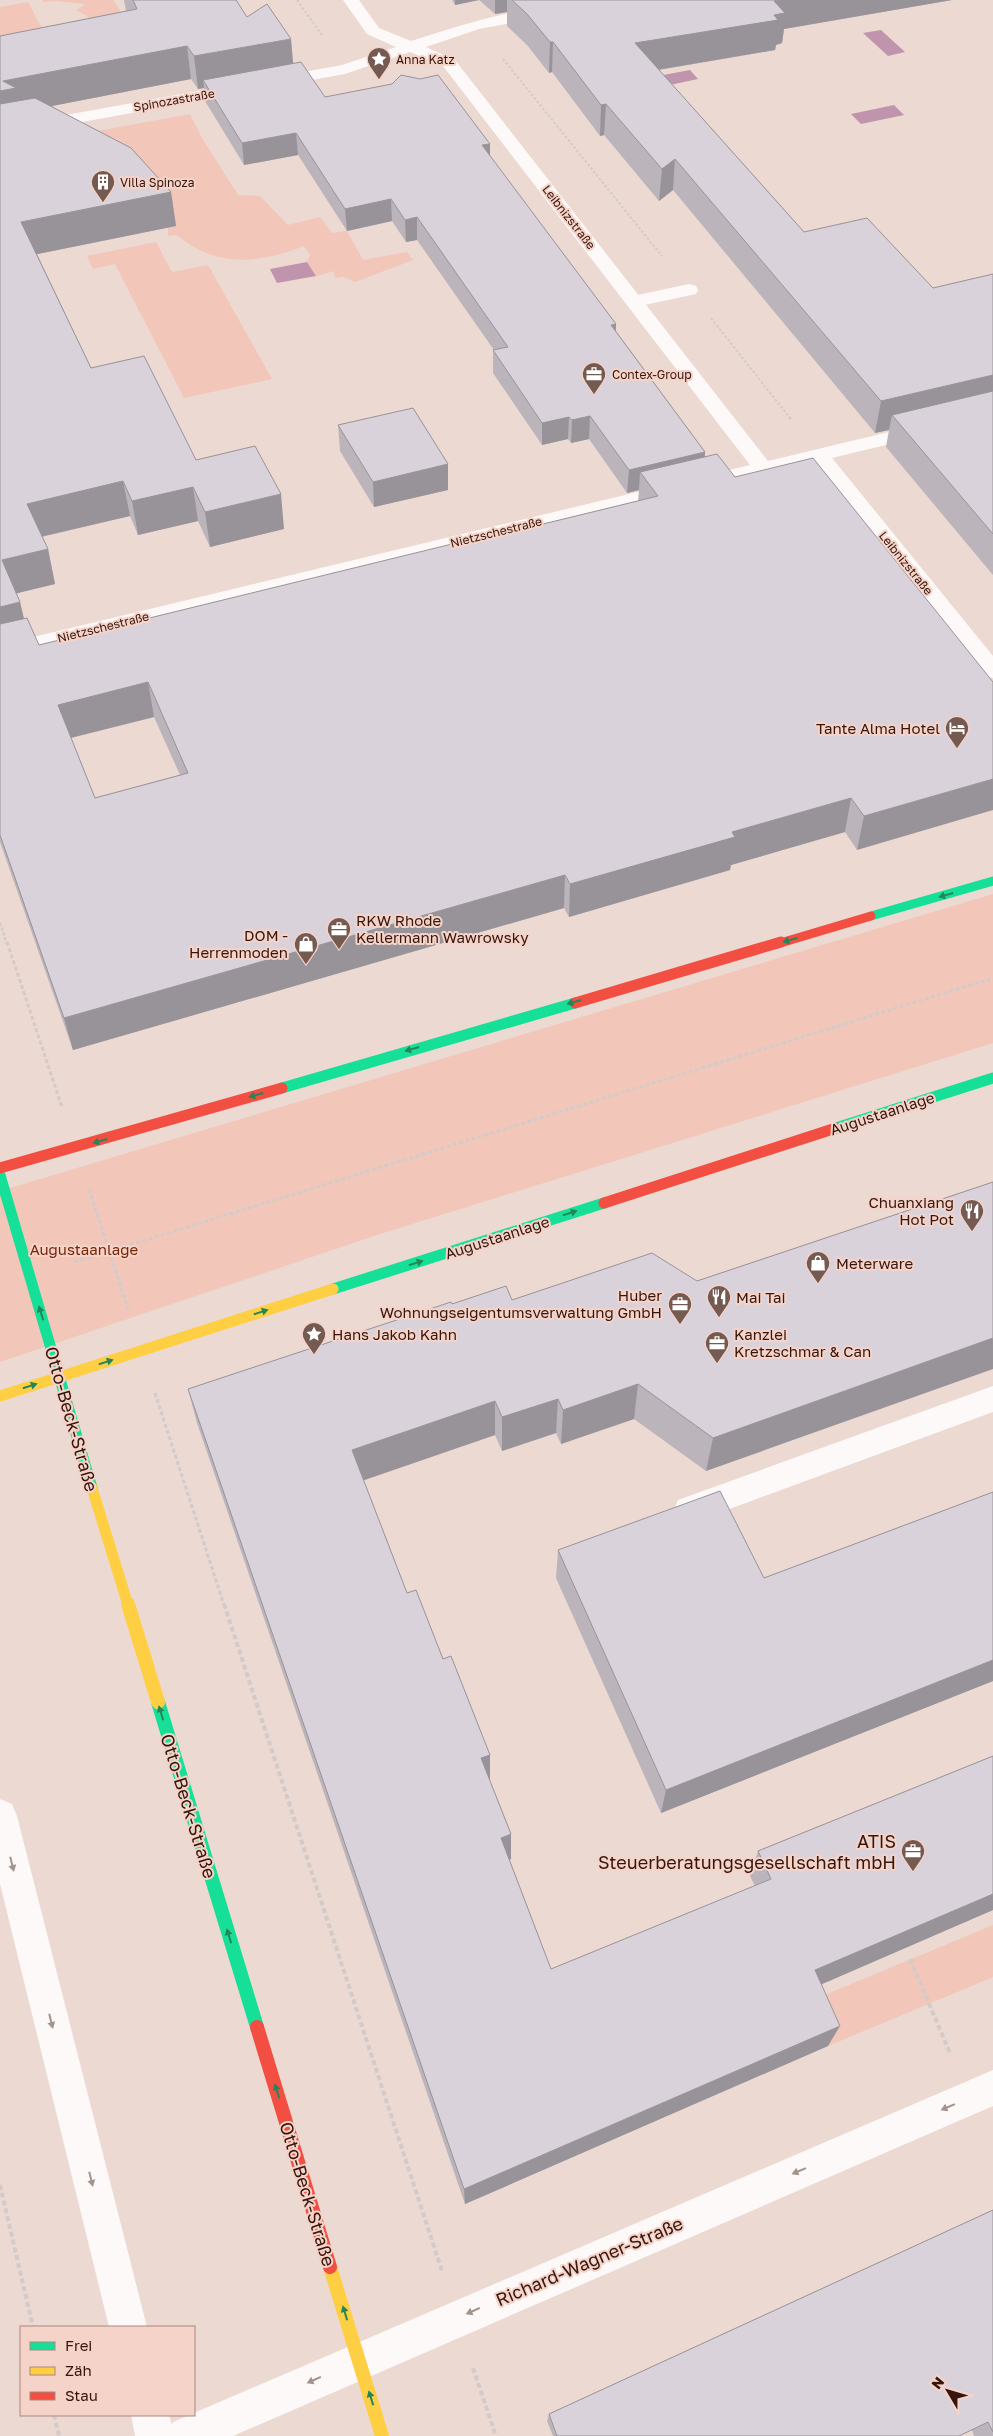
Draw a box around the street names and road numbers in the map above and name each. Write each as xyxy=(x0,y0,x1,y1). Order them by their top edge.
street label: Spinozastraße xyxy=(132,85,216,115)
street label: Leibnizstraße xyxy=(539,182,599,252)
street label: Nietzschestraße xyxy=(449,513,544,551)
street label: Leibnizstraße xyxy=(876,528,936,598)
street label: Nietzschestraße xyxy=(56,608,151,646)
street label: Augustaanlage xyxy=(828,1088,937,1138)
street label: Augustaanlage xyxy=(443,1212,552,1262)
street label: Otto-Beck-Straße xyxy=(41,1344,103,1494)
street label: Otto-Beck-Straße xyxy=(157,1731,221,1881)
street label: Otto-Beck-Straße xyxy=(276,2119,340,2269)
street label: Richard-Wagner-Straße xyxy=(492,2212,686,2310)

